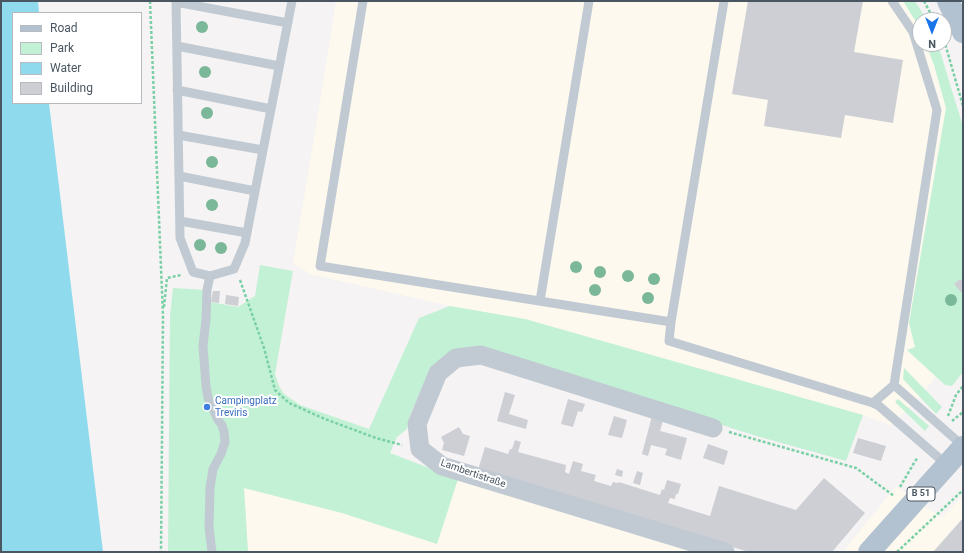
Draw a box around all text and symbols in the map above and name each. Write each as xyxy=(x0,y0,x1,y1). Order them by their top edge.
legend xyxy=(12,12,142,104)
north arrow xyxy=(912,12,952,52)
text: Road xyxy=(50,21,78,35)
text: N xyxy=(928,37,936,50)
text: Park xyxy=(50,41,74,55)
text: Water xyxy=(50,61,81,75)
text: Building xyxy=(50,81,93,95)
place label: Campingplatz Treviris xyxy=(215,395,277,418)
marker: Campingplatz Treviris xyxy=(202,402,212,412)
street label: Lambertistraße xyxy=(439,457,507,491)
road number: B 51 xyxy=(907,487,935,501)

